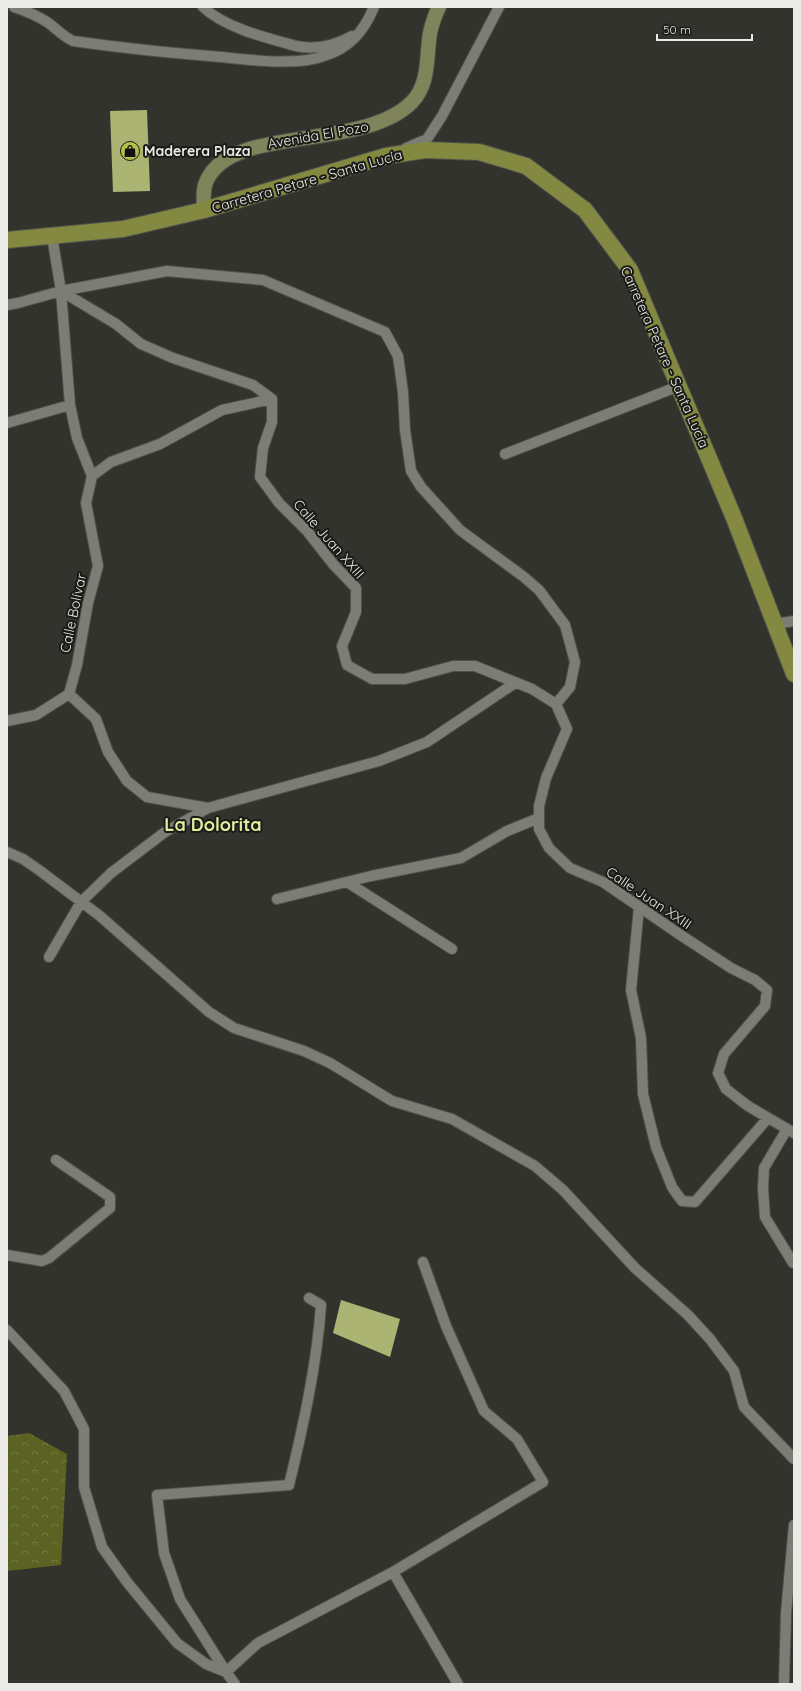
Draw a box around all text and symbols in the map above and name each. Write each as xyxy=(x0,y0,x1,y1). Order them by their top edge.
scale bar xyxy=(657,16,752,42)
text: 50 m xyxy=(663,22,691,37)
street label: Avenida El Pozo xyxy=(266,117,370,153)
shop icon: Maderera Plaza xyxy=(119,140,141,162)
place label: Maderera Plaza xyxy=(144,142,251,160)
street label: Carretera Petare - Santa Lucía xyxy=(210,145,404,217)
street label: Carretera Petare - Santa Lucía xyxy=(617,263,713,451)
street label: Calle Juan XXIII xyxy=(290,496,368,582)
street label: Calle Bolívar xyxy=(56,571,90,654)
district label: La Dolorita xyxy=(164,813,262,836)
street label: Calle Juan XXIII xyxy=(603,863,695,933)

